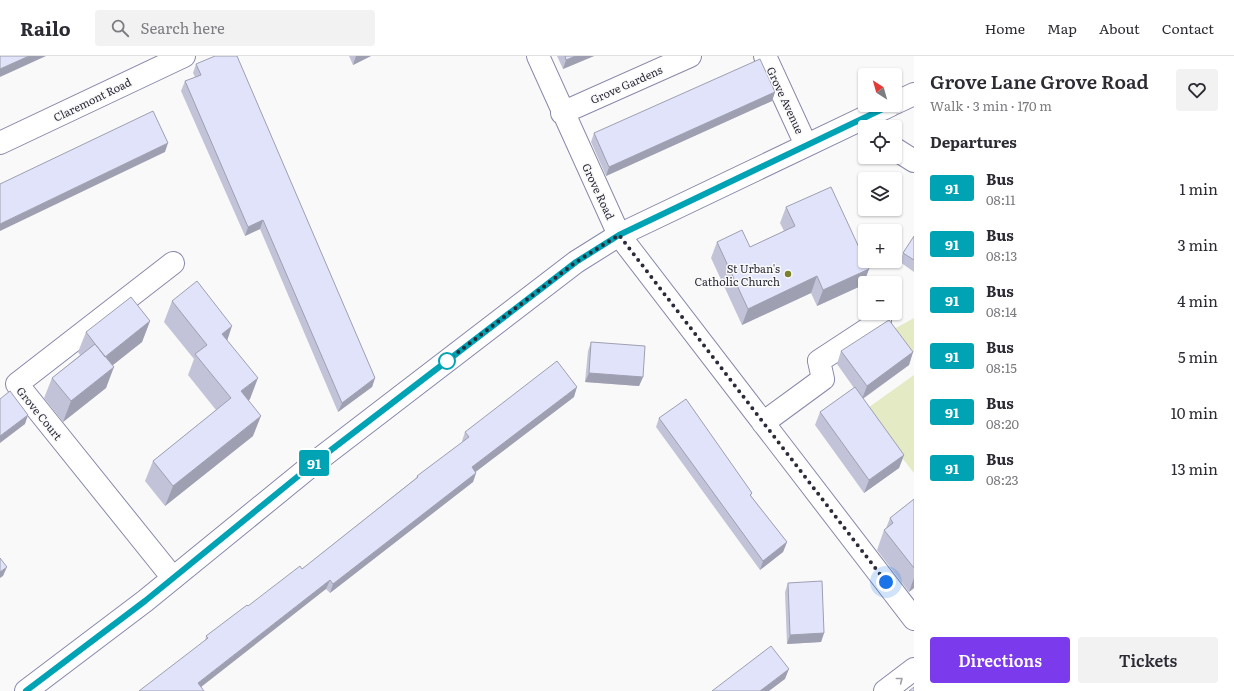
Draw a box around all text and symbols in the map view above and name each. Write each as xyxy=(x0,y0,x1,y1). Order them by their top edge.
search box xyxy=(95,10,375,46)
text: Railo xyxy=(20,14,71,42)
text: Search here xyxy=(141,16,225,39)
icon: search xyxy=(109,17,131,39)
text: Home xyxy=(985,18,1025,38)
text: Map xyxy=(1047,18,1077,38)
text: About xyxy=(1099,18,1140,38)
text: Contact xyxy=(1162,18,1214,38)
street label: Grove Gardens xyxy=(587,61,665,107)
street label: Grove Avenue xyxy=(763,64,809,136)
text: Grove Lane Grove Road xyxy=(930,67,1149,95)
north arrow xyxy=(858,68,902,112)
map controls xyxy=(858,68,902,320)
button: heart xyxy=(1176,69,1218,111)
street label: Claremont Road xyxy=(50,73,134,125)
text: Walk · 3 min · 170 m xyxy=(930,96,1052,115)
button: locate xyxy=(858,120,902,164)
text: Departures xyxy=(930,130,1017,153)
street label: Grove Road xyxy=(579,160,619,222)
text: Bus xyxy=(986,167,1014,190)
button: layers xyxy=(858,172,902,216)
text: 1 min xyxy=(1179,177,1218,200)
text: 91 xyxy=(945,178,959,198)
text: 08:11 xyxy=(986,190,1016,209)
text: Bus xyxy=(986,223,1014,246)
button: + xyxy=(858,224,902,268)
text: 3 min xyxy=(1177,233,1218,256)
text: 91 xyxy=(945,234,959,254)
text: 08:13 xyxy=(986,246,1017,265)
place label: St Urban's Catholic Church xyxy=(694,260,780,289)
marker: St Urban's Catholic Church xyxy=(783,269,793,279)
button: − xyxy=(858,276,902,320)
text: Bus xyxy=(986,279,1014,302)
text: 4 min xyxy=(1177,289,1218,312)
text: 91 xyxy=(945,290,959,310)
text: 08:14 xyxy=(986,302,1017,321)
text: Bus xyxy=(986,335,1014,358)
text: 5 min xyxy=(1178,345,1218,368)
text: 91 xyxy=(945,346,959,366)
unlabelled marker xyxy=(438,352,456,370)
text: 08:15 xyxy=(986,358,1017,377)
street label: Grove Court xyxy=(13,383,67,444)
text: Bus xyxy=(986,391,1014,414)
text: 10 min xyxy=(1171,401,1218,424)
text: 91 xyxy=(945,402,959,422)
text: 08:20 xyxy=(986,414,1019,433)
text: Bus xyxy=(986,447,1014,470)
line badge: 91 xyxy=(296,450,332,476)
text: 91 xyxy=(307,453,321,473)
text: 13 min xyxy=(1171,457,1218,480)
text: 91 xyxy=(945,458,959,478)
text: 08:23 xyxy=(986,470,1019,489)
your location xyxy=(876,572,896,592)
button: Directions xyxy=(930,637,1070,683)
button: Tickets xyxy=(1078,637,1218,683)
one-way arrow xyxy=(895,678,902,685)

